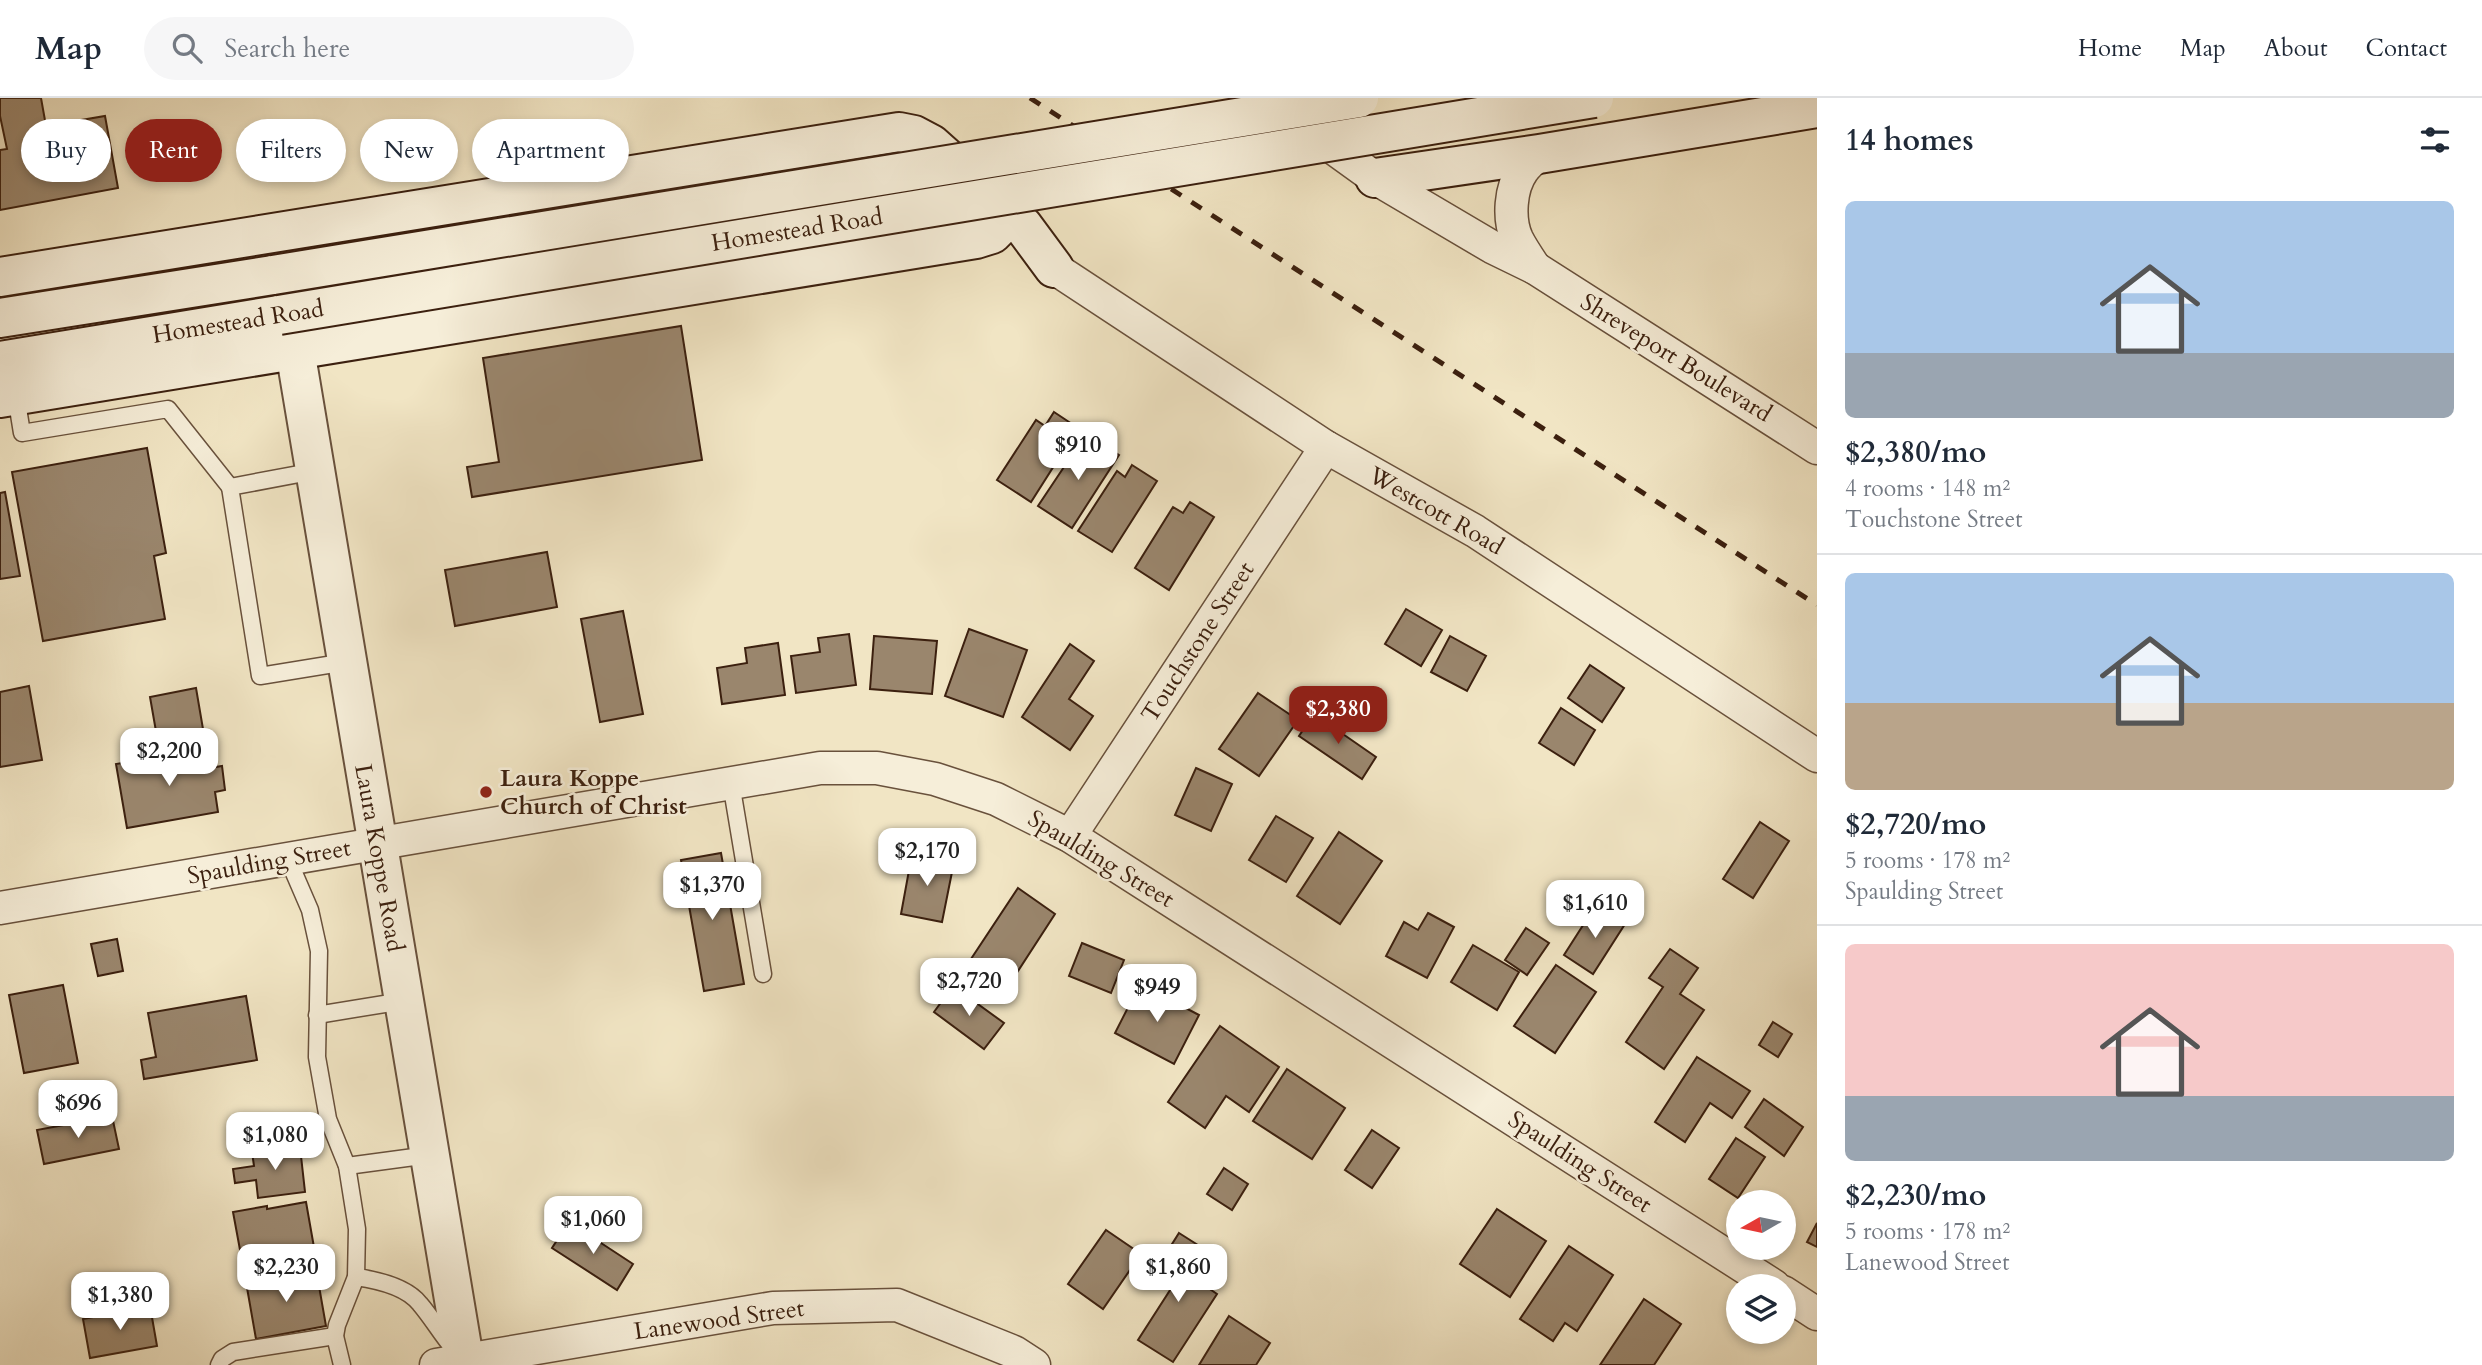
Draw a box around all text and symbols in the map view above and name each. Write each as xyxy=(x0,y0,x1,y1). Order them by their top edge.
search box xyxy=(144,17,634,80)
text: Map xyxy=(35,26,102,71)
icon: search xyxy=(168,29,206,67)
text: Search here xyxy=(224,31,350,66)
text: Home xyxy=(2078,32,2142,65)
text: Map xyxy=(2180,32,2226,65)
text: About xyxy=(2264,32,2328,65)
text: Contact xyxy=(2366,32,2447,65)
chip: Buy xyxy=(21,119,111,182)
chip: Rent xyxy=(125,119,222,182)
chip: Filters xyxy=(236,119,346,182)
chip: New xyxy=(360,119,458,182)
chip: Apartment xyxy=(472,119,629,182)
text: 14 homes xyxy=(1845,120,1974,161)
icon: filters xyxy=(2416,121,2454,159)
street label: Homestead Road xyxy=(709,200,885,260)
icon: home xyxy=(2087,246,2213,372)
street label: Shreveport Boulevard xyxy=(1574,286,1778,430)
street label: Homestead Road xyxy=(150,292,326,352)
pin: $910 xyxy=(1037,422,1119,482)
text: $910 xyxy=(1054,429,1102,460)
text: $2,380/mo xyxy=(1845,432,1986,473)
street label: Westcott Road xyxy=(1361,458,1510,563)
text: 4 rooms · 148 m² xyxy=(1845,473,2010,504)
text: Touchstone Street xyxy=(1845,504,2022,535)
street label: Touchstone Street xyxy=(1134,555,1262,729)
icon: home xyxy=(2087,618,2213,744)
pin: $2,380 xyxy=(1281,686,1395,746)
text: $2,380 xyxy=(1305,693,1371,724)
pin: $2,200 xyxy=(112,728,226,788)
text: $2,200 xyxy=(136,735,202,766)
street label: Laura Koppe Road xyxy=(346,762,412,955)
place label: Laura Koppe Church of Christ xyxy=(500,762,687,823)
marker: Laura Koppe Church of Christ xyxy=(478,784,494,800)
street label: Spaulding Street xyxy=(1022,802,1181,916)
text: $2,720/mo xyxy=(1845,804,1986,845)
pin: $2,170 xyxy=(870,828,984,888)
street label: Spaulding Street xyxy=(185,831,354,893)
text: $2,170 xyxy=(894,835,960,866)
text: 5 rooms · 178 m² xyxy=(1845,845,2010,876)
pin: $1,370 xyxy=(655,862,769,922)
text: $1,370 xyxy=(679,869,745,900)
text: Spaulding Street xyxy=(1845,876,2003,907)
pin: $1,610 xyxy=(1538,880,1652,940)
text: $1,610 xyxy=(1562,887,1628,918)
pin: $2,720 xyxy=(912,958,1026,1018)
pin: $949 xyxy=(1116,964,1198,1024)
text: $2,720 xyxy=(936,965,1002,996)
text: $949 xyxy=(1133,971,1181,1002)
icon: home xyxy=(2087,989,2213,1115)
pin: $696 xyxy=(37,1080,119,1140)
text: $696 xyxy=(54,1087,102,1118)
street label: Spaulding Street xyxy=(1502,1103,1659,1221)
pin: $1,080 xyxy=(218,1112,332,1172)
text: $1,080 xyxy=(242,1119,308,1150)
text: $2,230/mo xyxy=(1845,1175,1986,1216)
north arrow xyxy=(1726,1190,1796,1260)
map controls xyxy=(1726,1190,1796,1344)
pin: $1,060 xyxy=(536,1196,650,1256)
text: $1,060 xyxy=(560,1203,626,1234)
text: 5 rooms · 178 m² xyxy=(1845,1216,2010,1247)
pin: $2,230 xyxy=(229,1244,343,1304)
pin: $1,860 xyxy=(1121,1244,1235,1304)
text: Lanewood Street xyxy=(1845,1247,2009,1278)
text: $2,230 xyxy=(253,1251,319,1282)
text: $1,860 xyxy=(1145,1251,1211,1282)
pin: $1,380 xyxy=(63,1272,177,1332)
button: layers xyxy=(1726,1274,1796,1344)
text: $1,380 xyxy=(87,1279,153,1310)
street label: Lanewood Street xyxy=(632,1292,807,1348)

